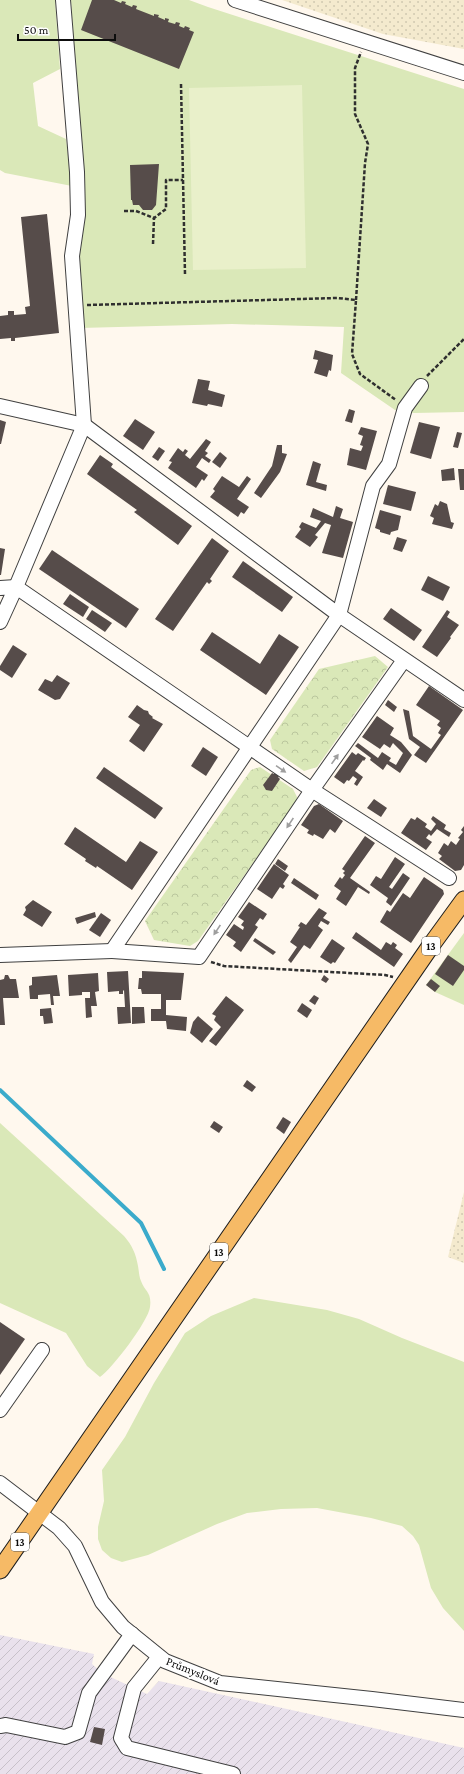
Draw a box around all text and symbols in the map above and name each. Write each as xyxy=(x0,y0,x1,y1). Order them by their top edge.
scale bar xyxy=(18,16,115,42)
text: 50 m xyxy=(24,23,49,37)
one-way arrow xyxy=(331,753,339,764)
one-way arrow xyxy=(276,765,286,773)
one-way arrow xyxy=(286,818,294,828)
one-way arrow xyxy=(213,925,221,936)
road number: 13 xyxy=(422,937,440,955)
road number: 13 xyxy=(210,1243,228,1261)
road number: 13 xyxy=(11,1533,29,1551)
street label: Průmyslová xyxy=(164,1654,222,1688)

